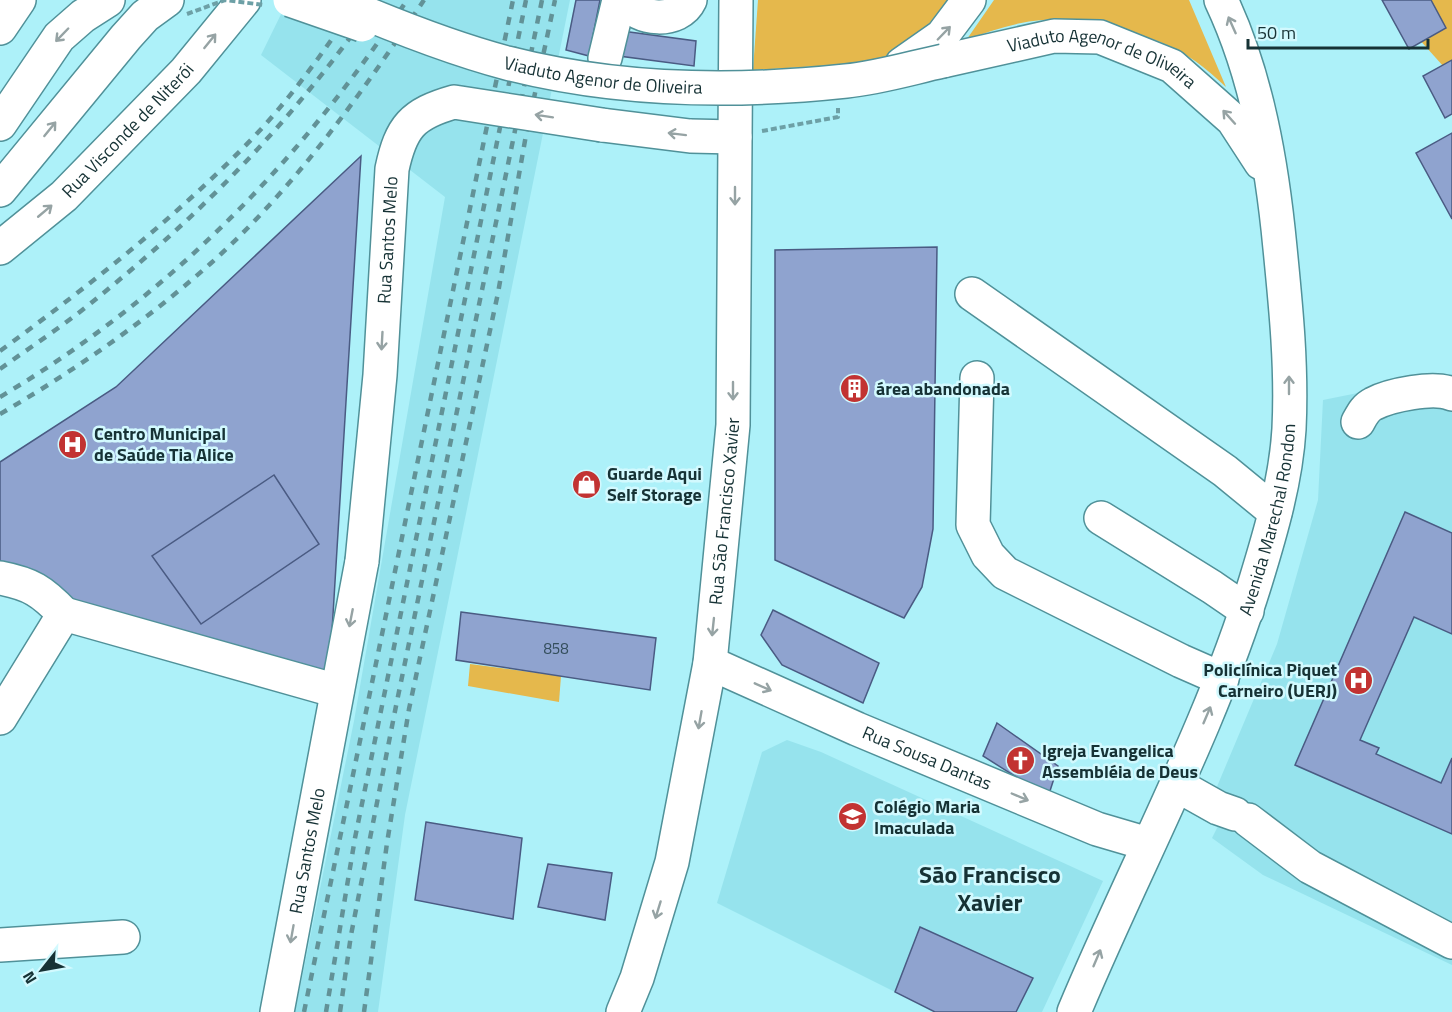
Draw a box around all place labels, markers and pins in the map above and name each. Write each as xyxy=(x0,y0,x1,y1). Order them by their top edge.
building icon: área abandonada xyxy=(839,373,871,405)
place label: área abandonada xyxy=(876,375,1010,402)
place label: Centro Municipal de Saúde Tia Alice xyxy=(94,420,234,468)
hospital icon: Centro Municipal de Saúde Tia Alice xyxy=(57,428,89,460)
place label: Guarde Aqui Self Storage xyxy=(607,460,702,508)
shop icon: Guarde Aqui Self Storage xyxy=(570,468,602,500)
place label: Policlínica Piquet Carneiro (UERJ) xyxy=(1203,656,1337,704)
hospital icon: Policlínica Piquet Carneiro (UERJ) xyxy=(1342,664,1374,696)
place label: Igreja Evangelica Assembléia de Deus xyxy=(1042,737,1198,785)
church icon: Igreja Evangelica Assembléia de Deus xyxy=(1005,745,1037,777)
place label: Colégio Maria Imaculada xyxy=(874,793,980,841)
school or university icon: Colégio Maria Imaculada xyxy=(837,801,869,833)

